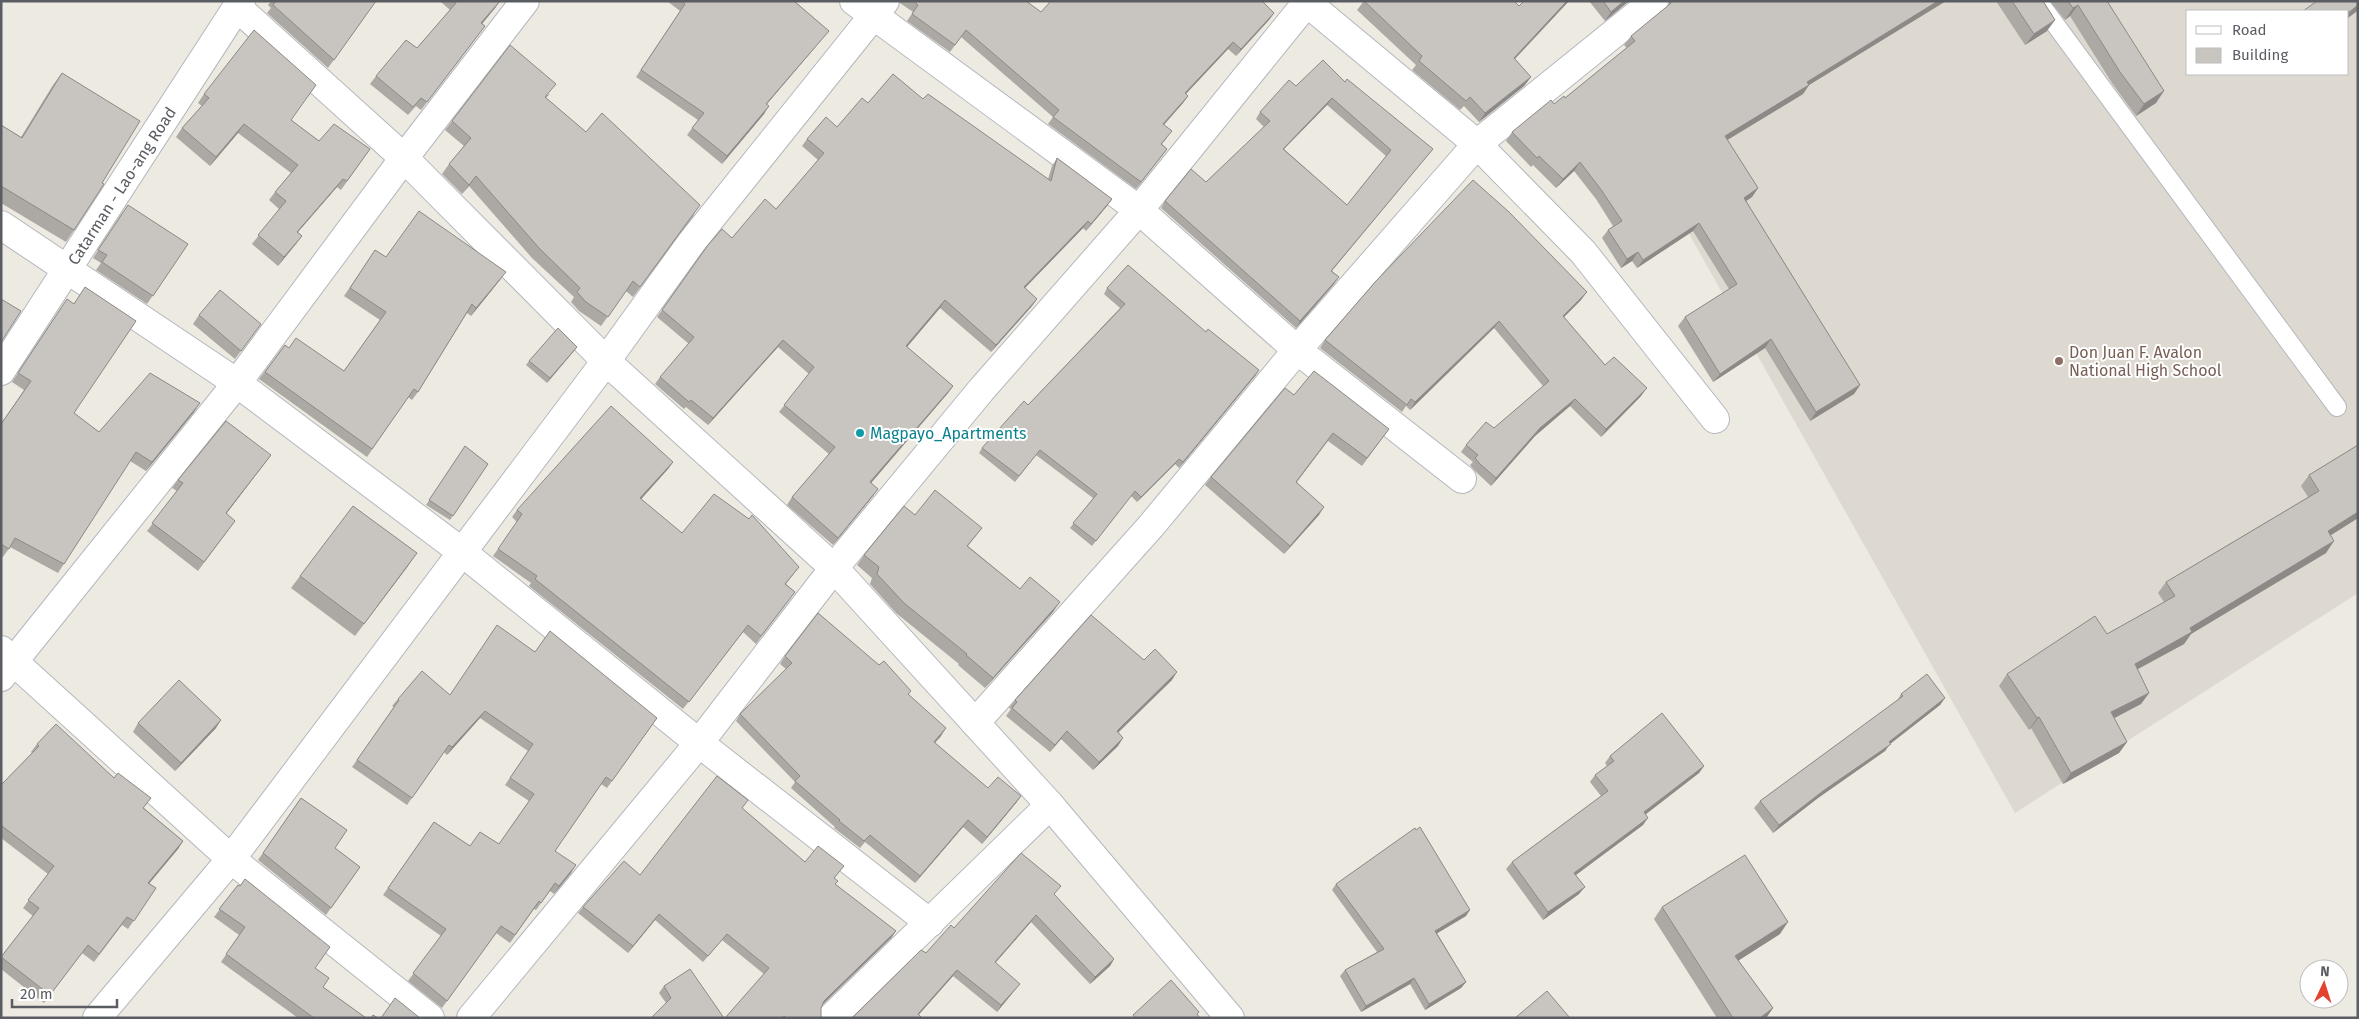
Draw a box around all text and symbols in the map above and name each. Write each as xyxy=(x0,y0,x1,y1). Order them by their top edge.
legend xyxy=(2186,10,2349,75)
text: Road xyxy=(2232,21,2267,39)
text: Building xyxy=(2232,46,2288,64)
street label: Catarman - Lao-ang Road xyxy=(64,104,180,268)
place label: Don Juan F. Avalon National High School xyxy=(2069,343,2222,380)
marker: Don Juan F. Avalon National High School xyxy=(2053,355,2065,367)
place label: Magpayo_Apartments xyxy=(870,424,1027,443)
marker: Magpayo_Apartments xyxy=(854,427,866,439)
north arrow xyxy=(2299,959,2349,1009)
text: N xyxy=(2320,963,2330,980)
scale bar xyxy=(12,976,118,1008)
text: 20 m xyxy=(20,985,53,1003)

